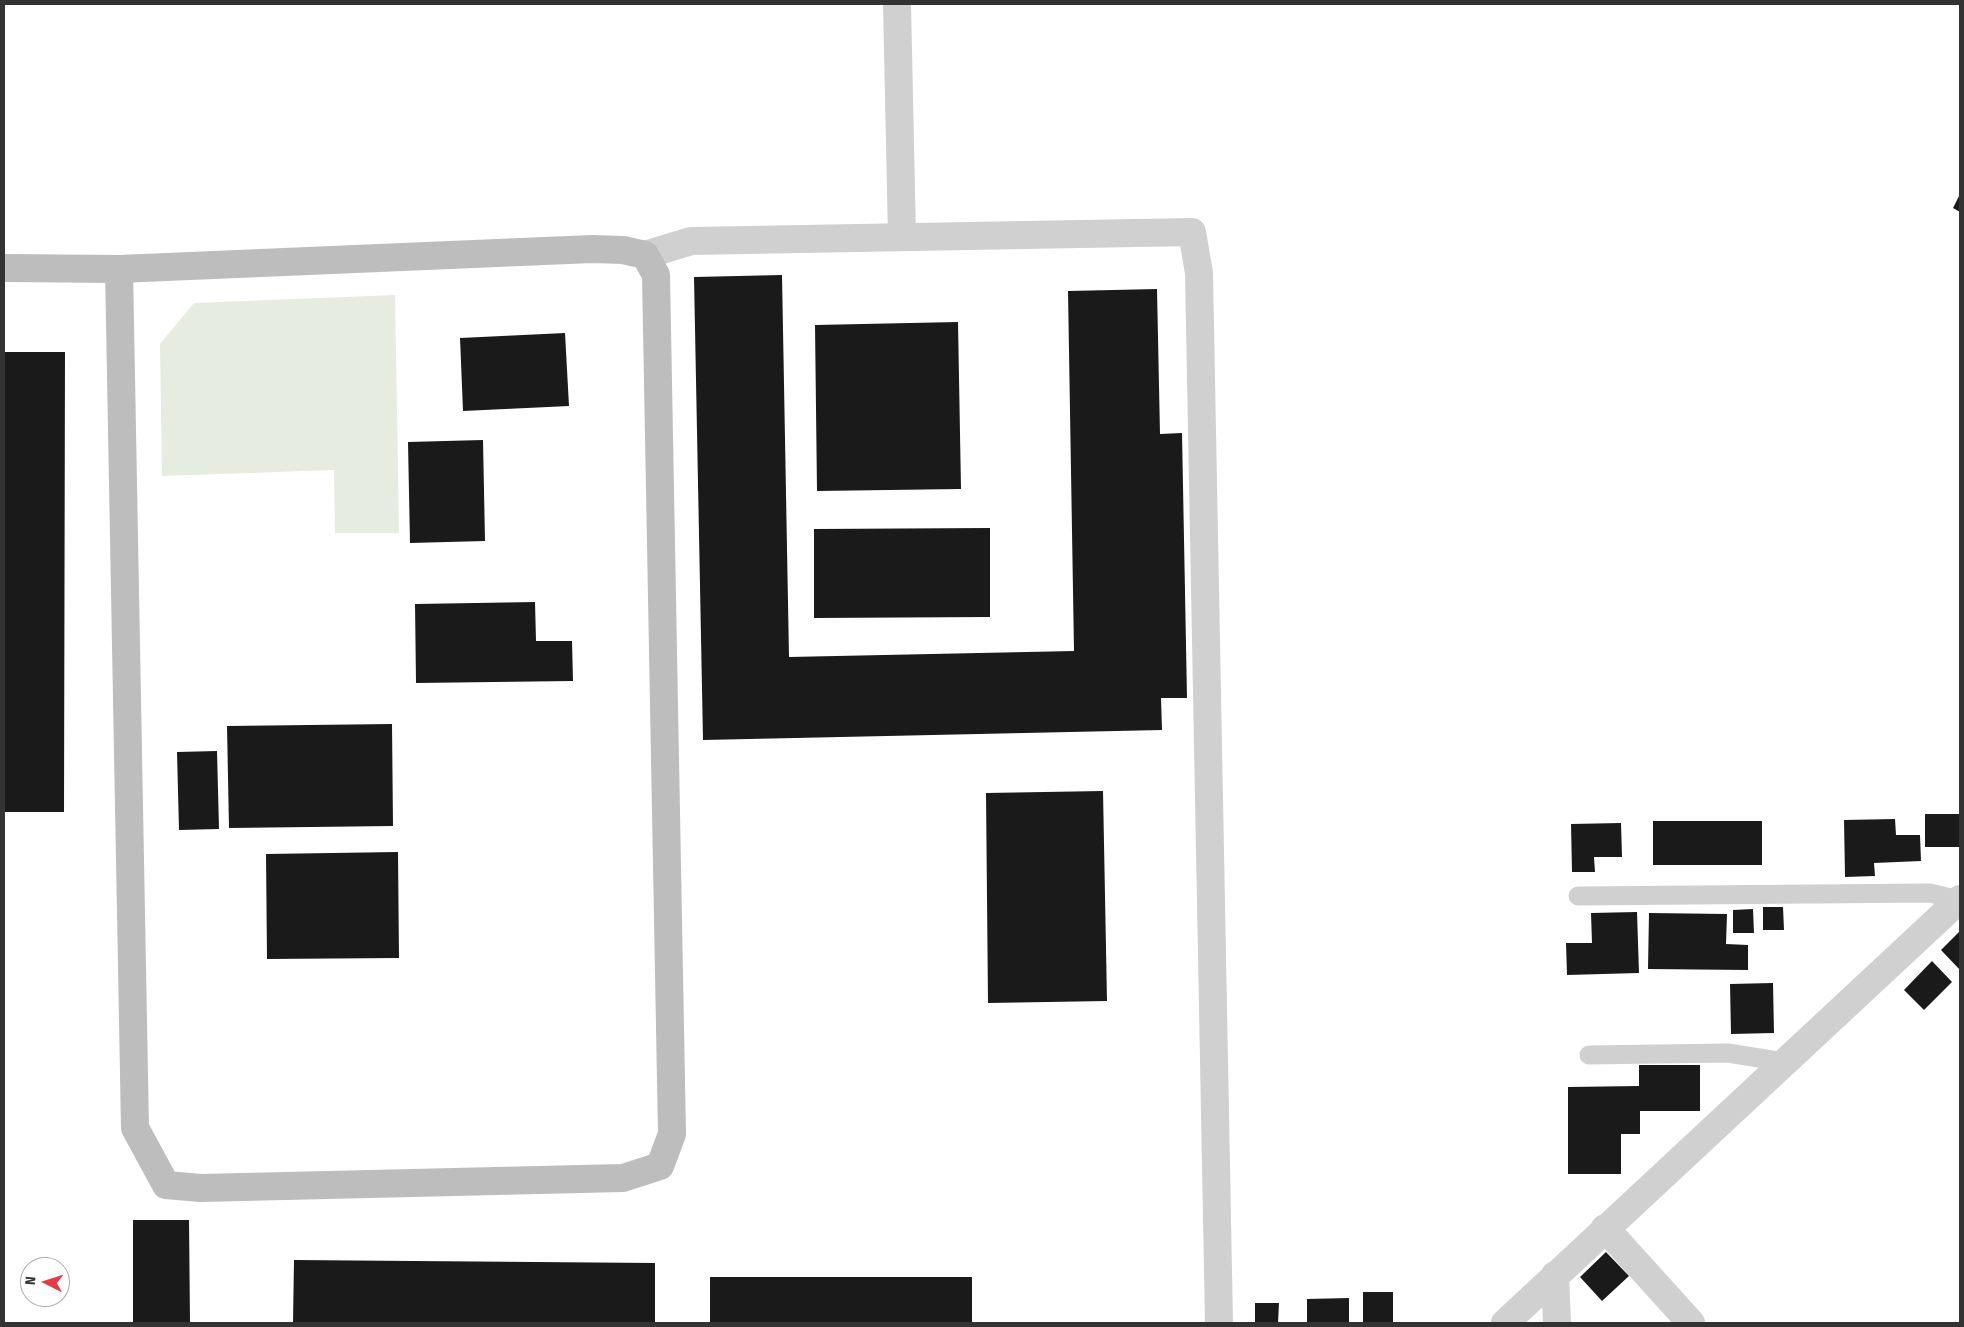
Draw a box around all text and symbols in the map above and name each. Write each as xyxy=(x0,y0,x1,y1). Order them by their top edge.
north arrow xyxy=(20,1257,70,1307)
text: N xyxy=(22,1276,39,1286)

